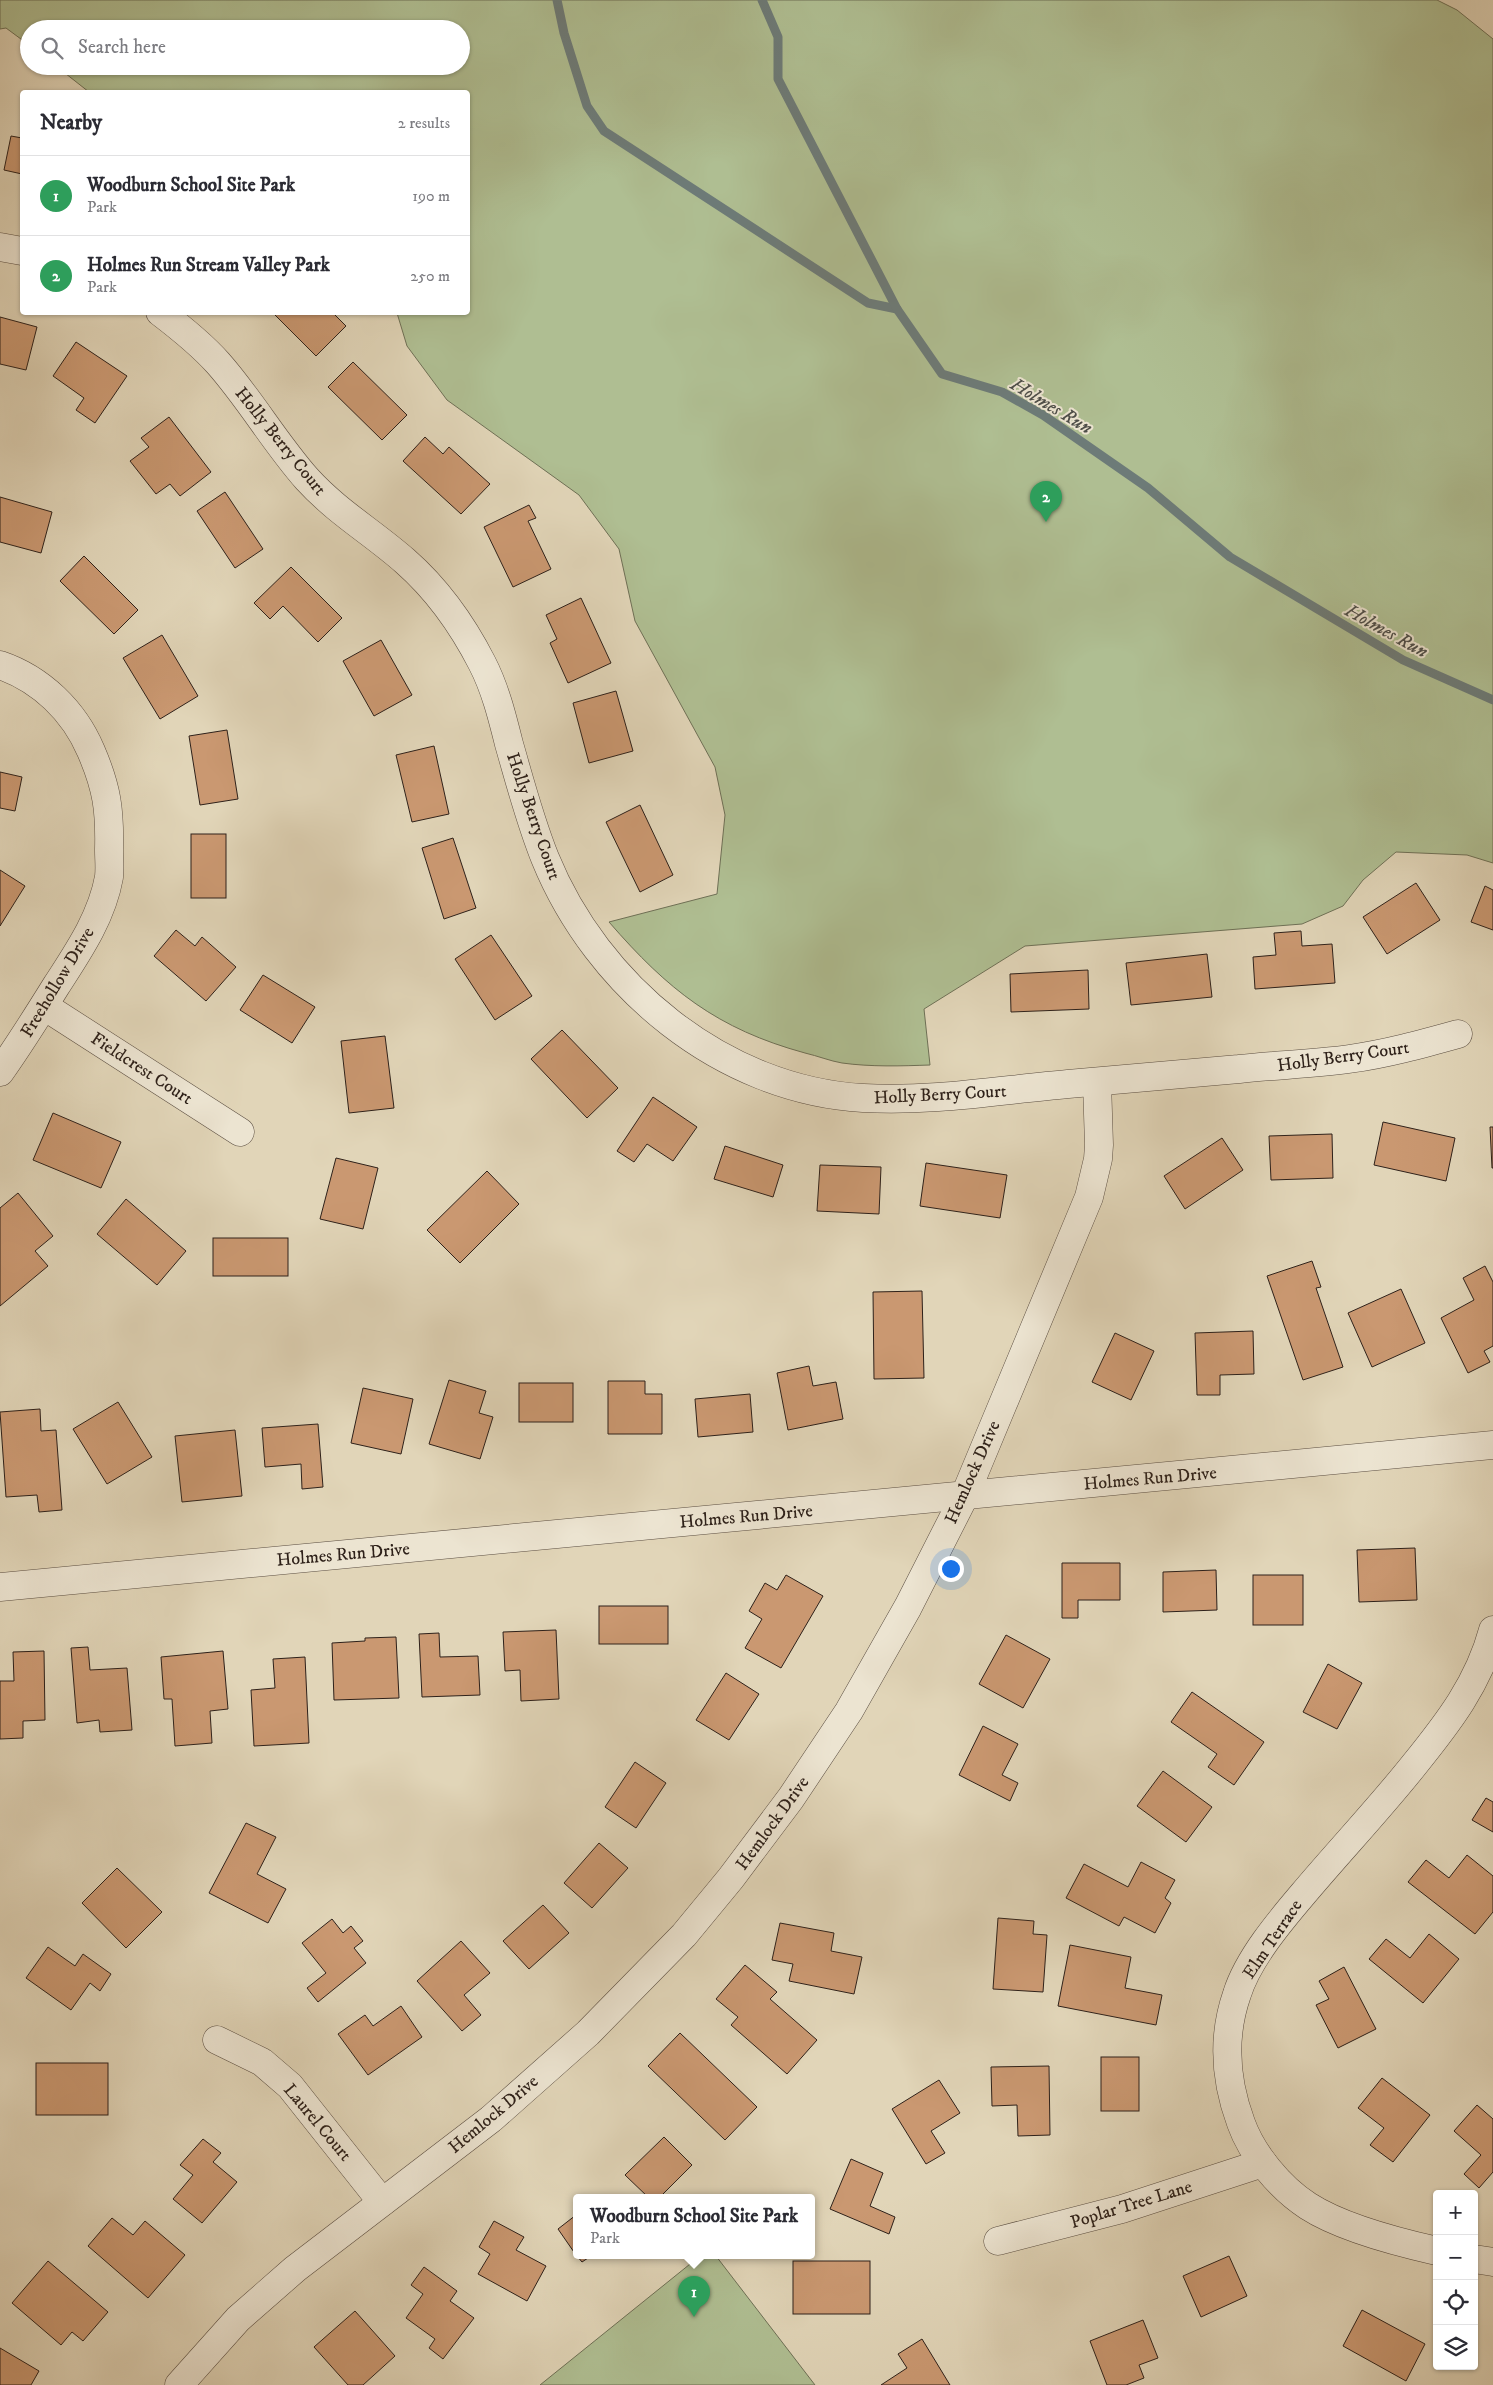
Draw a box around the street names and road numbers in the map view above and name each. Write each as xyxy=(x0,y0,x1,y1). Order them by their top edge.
street label: Holly Berry Court xyxy=(230,383,331,500)
street label: Holly Berry Court xyxy=(501,750,565,883)
street label: Freehollow Drive xyxy=(16,923,99,1042)
street label: Fieldcrest Court xyxy=(86,1028,197,1110)
street label: Holly Berry Court xyxy=(1276,1037,1411,1077)
street label: Holly Berry Court xyxy=(873,1081,1007,1109)
street label: Hemlock Drive xyxy=(940,1417,1005,1527)
street label: Holmes Run Drive xyxy=(1083,1462,1218,1496)
street label: Holmes Run Drive xyxy=(679,1500,814,1534)
street label: Holmes Run Drive xyxy=(276,1538,411,1572)
street label: Hemlock Drive xyxy=(731,1772,814,1875)
street label: Elm Terrace xyxy=(1238,1896,1307,1983)
street label: Hemlock Drive xyxy=(444,2071,543,2159)
street label: Laurel Court xyxy=(278,2079,356,2166)
street label: Poplar Tree Lane xyxy=(1068,2176,1195,2234)

